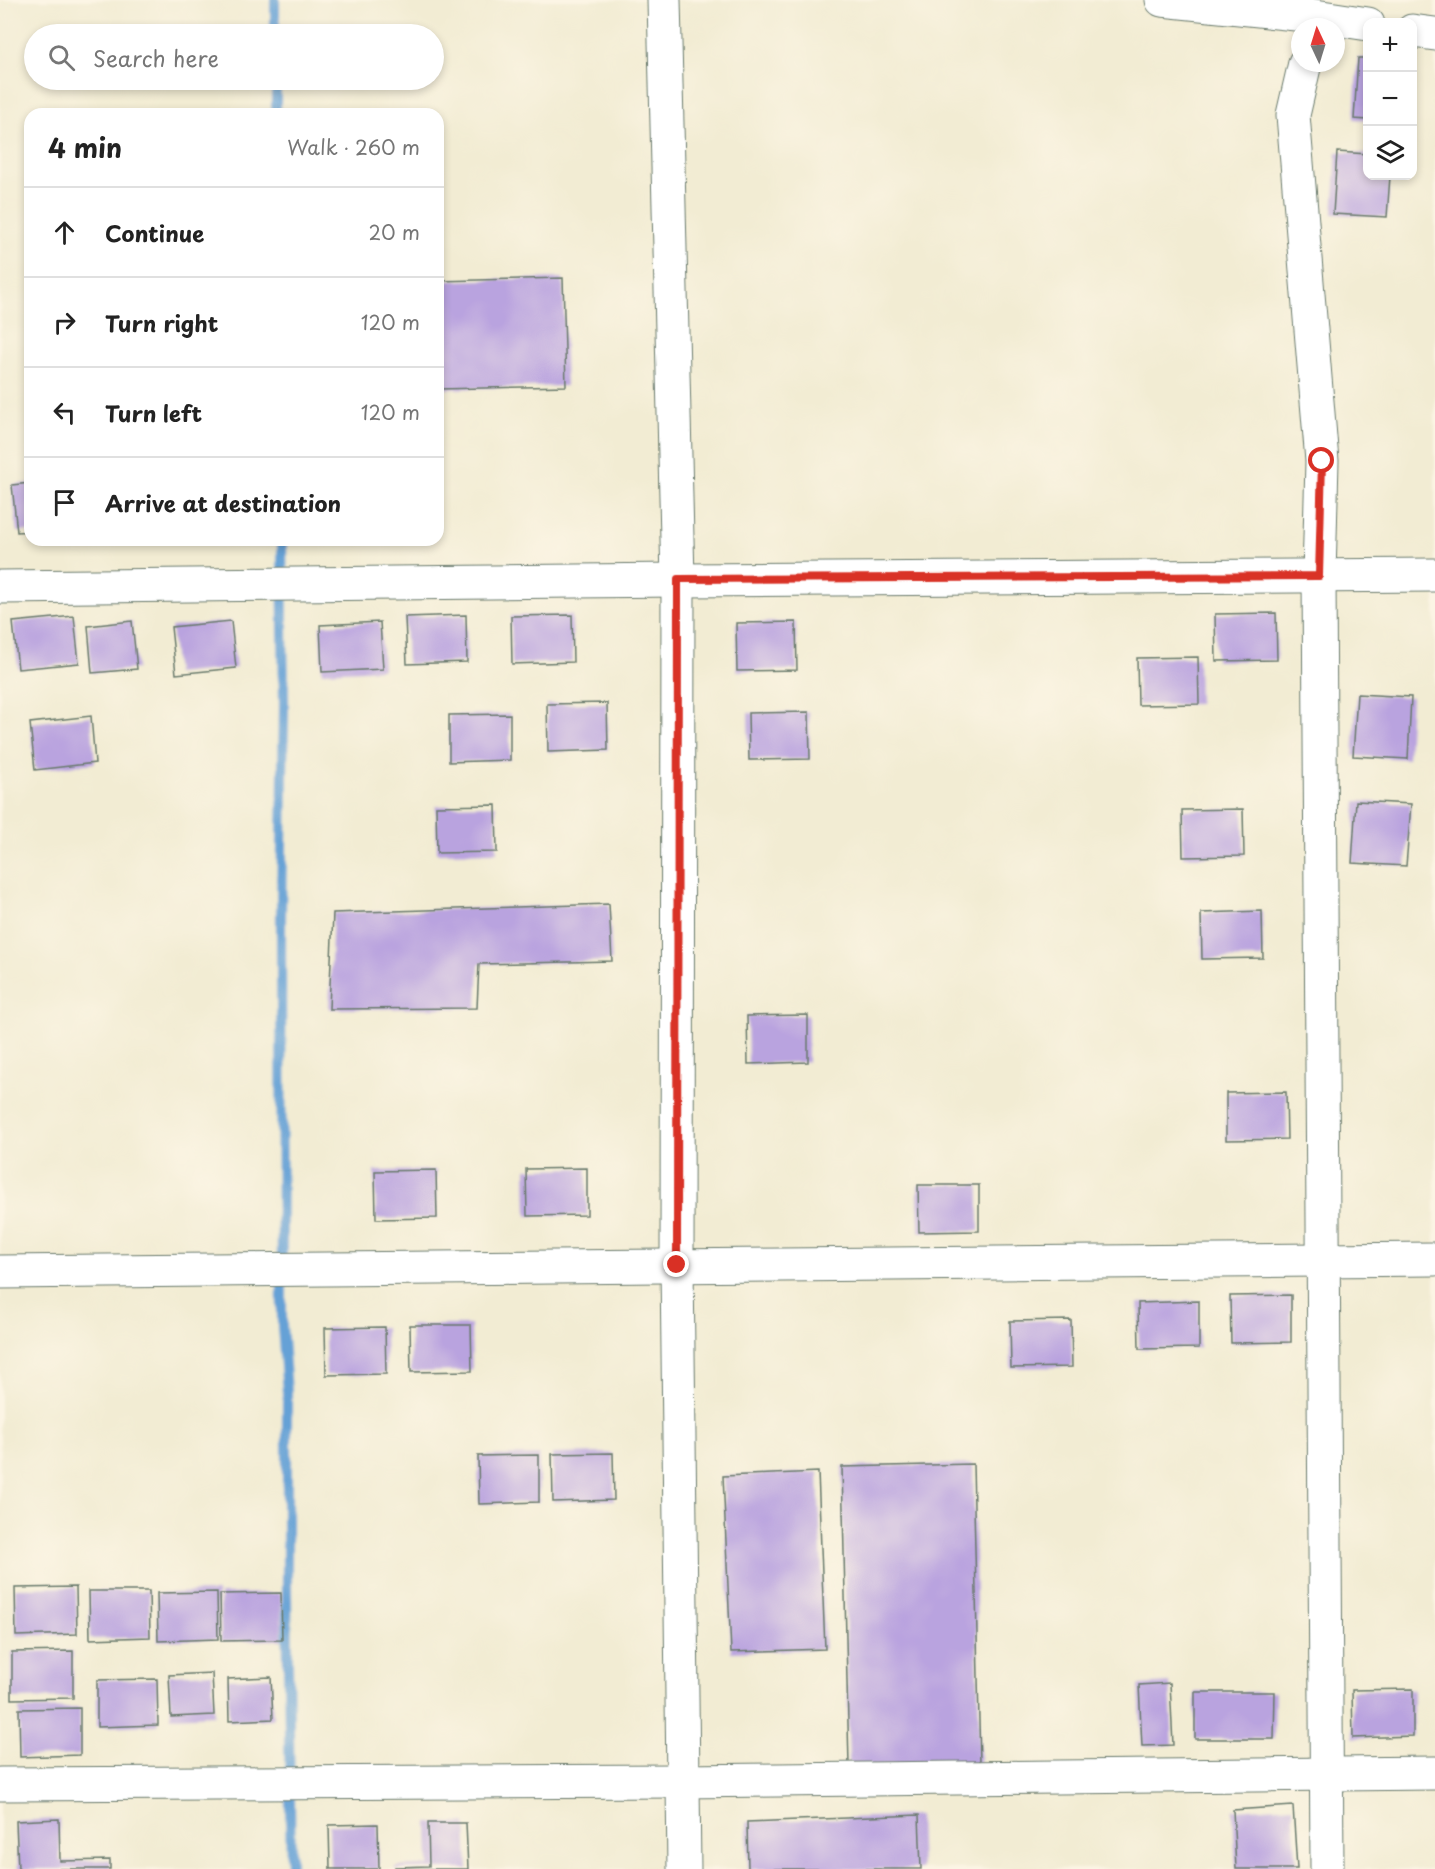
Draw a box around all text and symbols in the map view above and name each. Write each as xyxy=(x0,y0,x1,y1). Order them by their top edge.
north arrow xyxy=(1291,18,1345,72)
map controls xyxy=(1363,18,1417,180)
button: + xyxy=(1363,18,1417,72)
search box xyxy=(24,24,444,90)
icon: search xyxy=(45,41,78,74)
text: Search here xyxy=(93,41,219,74)
button: − xyxy=(1363,72,1417,126)
button: layers xyxy=(1363,126,1417,180)
text: 4 min xyxy=(48,128,122,167)
text: Walk · 260 m xyxy=(287,132,420,162)
icon: ahead xyxy=(48,216,81,249)
text: Continue xyxy=(105,216,204,249)
text: 20 m xyxy=(368,217,420,247)
icon: right xyxy=(48,306,81,339)
text: Turn right xyxy=(105,306,218,339)
text: 120 m xyxy=(361,307,420,337)
icon: left xyxy=(48,396,81,429)
text: Turn left xyxy=(105,396,202,429)
text: 120 m xyxy=(361,397,420,427)
route start xyxy=(1308,447,1334,473)
icon: arrive xyxy=(48,486,81,519)
text: Arrive at destination xyxy=(105,486,341,519)
route end xyxy=(663,1251,689,1277)

